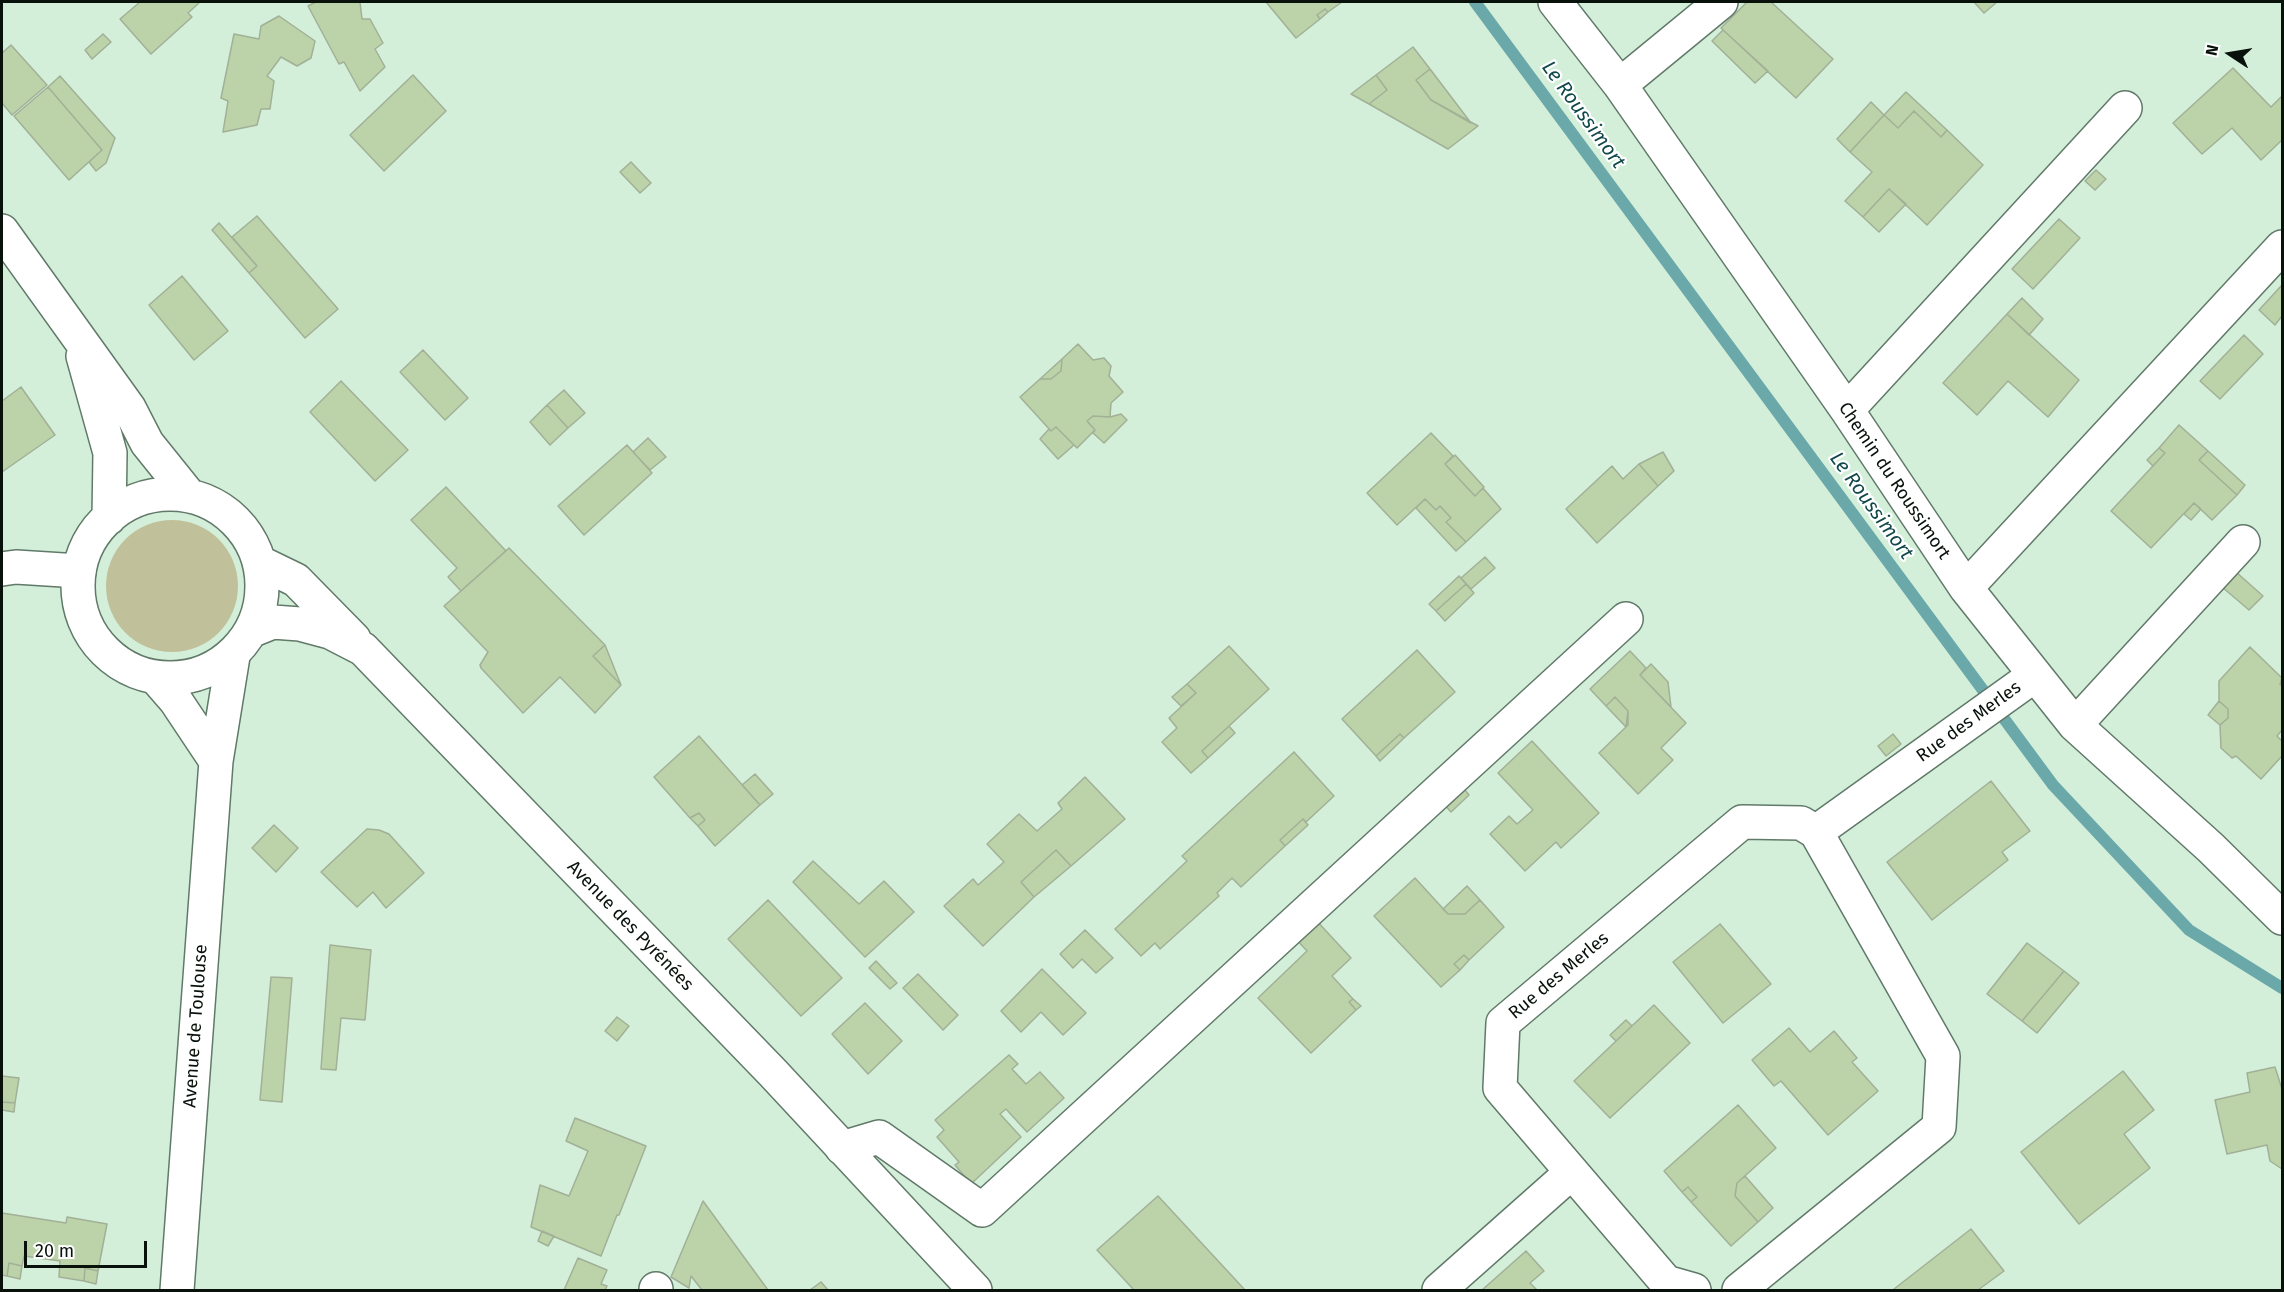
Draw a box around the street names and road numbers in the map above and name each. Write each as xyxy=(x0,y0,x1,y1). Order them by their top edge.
street label: Chemin du Roussimort xyxy=(1833,398,1955,564)
street label: Rue des Merles xyxy=(1913,677,2025,767)
street label: Avenue des Pyrénées xyxy=(562,857,698,995)
street label: Rue des Merles xyxy=(1505,928,1613,1024)
street label: Avenue de Toulouse xyxy=(180,944,212,1108)

